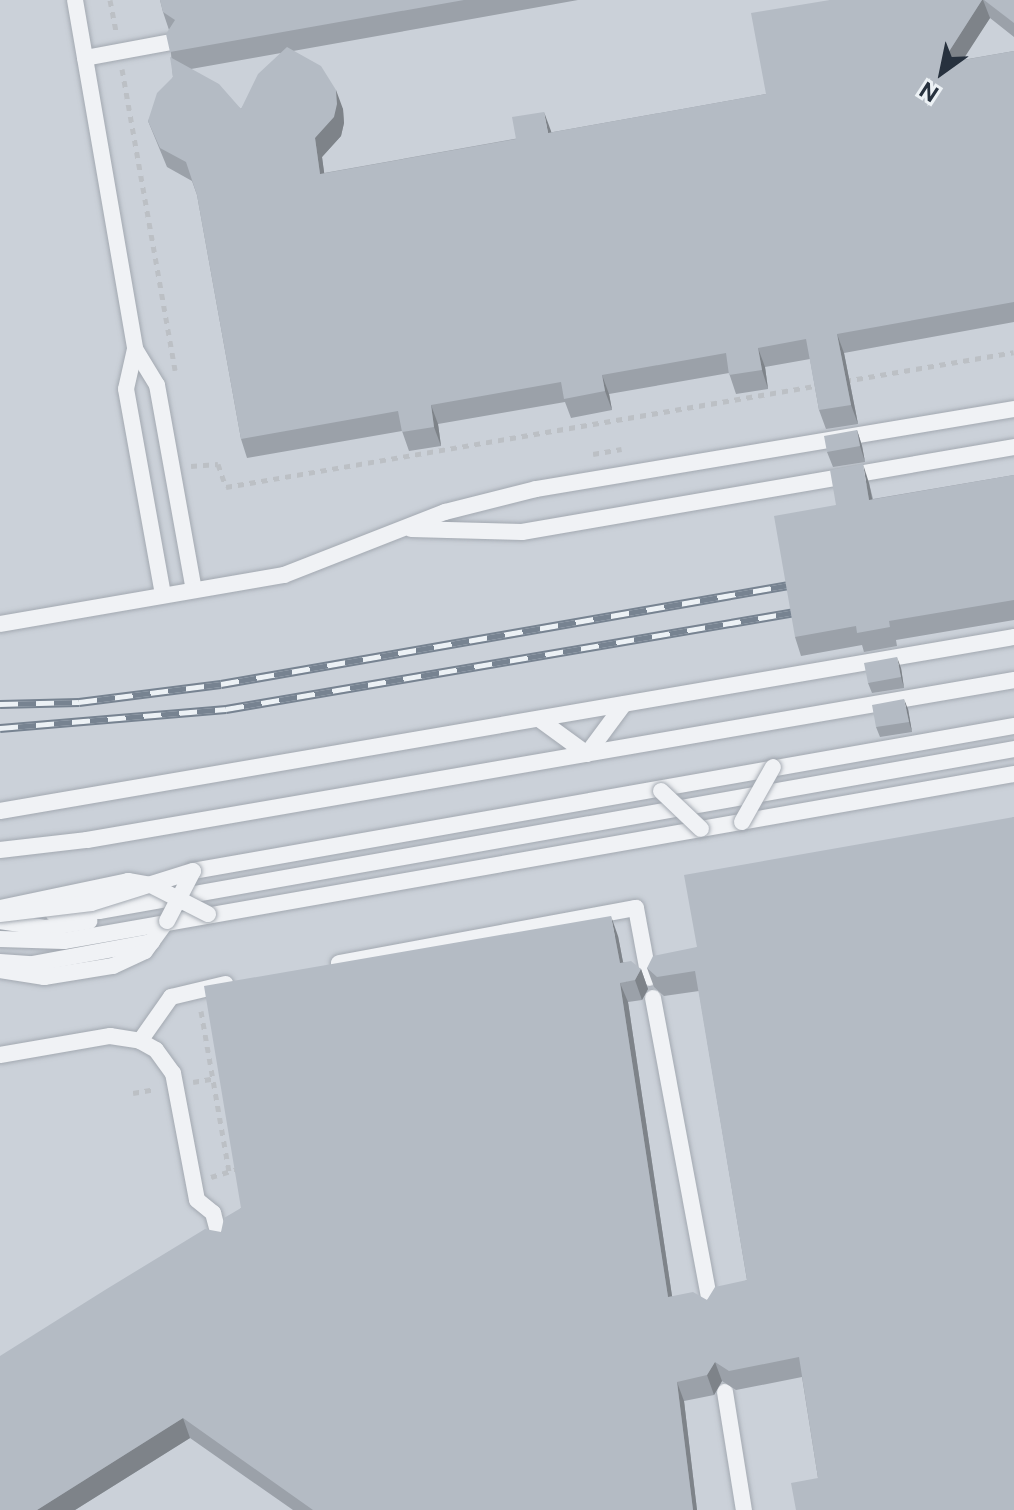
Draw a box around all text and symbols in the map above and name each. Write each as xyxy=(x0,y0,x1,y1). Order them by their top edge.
north arrow xyxy=(902,32,982,112)
text: N xyxy=(915,77,943,108)

